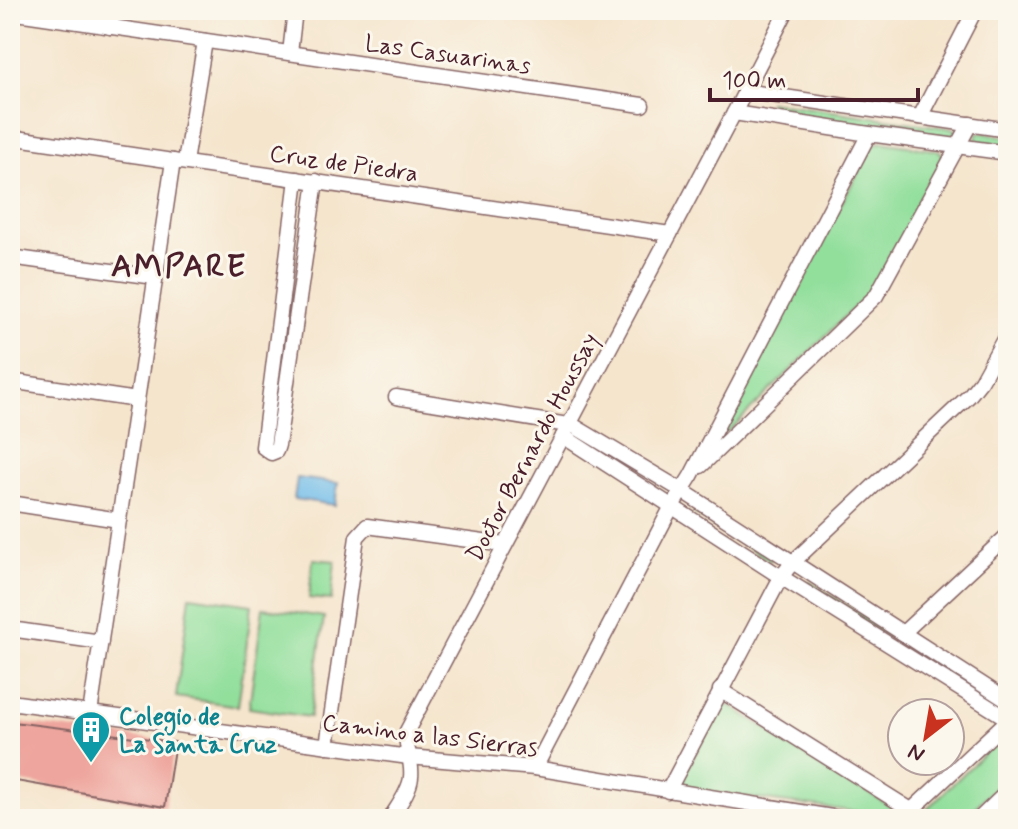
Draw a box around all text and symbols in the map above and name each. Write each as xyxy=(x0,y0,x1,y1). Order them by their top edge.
street label: Las Casuarinas xyxy=(363,29,533,82)
scale bar xyxy=(710,52,918,102)
text: 100 m xyxy=(722,66,786,97)
street label: Cruz de Piedra xyxy=(268,139,420,190)
district label: AMPARE xyxy=(111,246,247,288)
street label: Doctor Bernardo Houssay xyxy=(460,328,607,567)
north arrow xyxy=(886,697,966,777)
place label: Colegio de La Santa Cruz xyxy=(119,702,277,761)
street label: Camino a las Sierras xyxy=(320,708,539,765)
building icon: Colegio de La Santa Cruz xyxy=(70,709,112,764)
text: N xyxy=(903,737,930,768)

